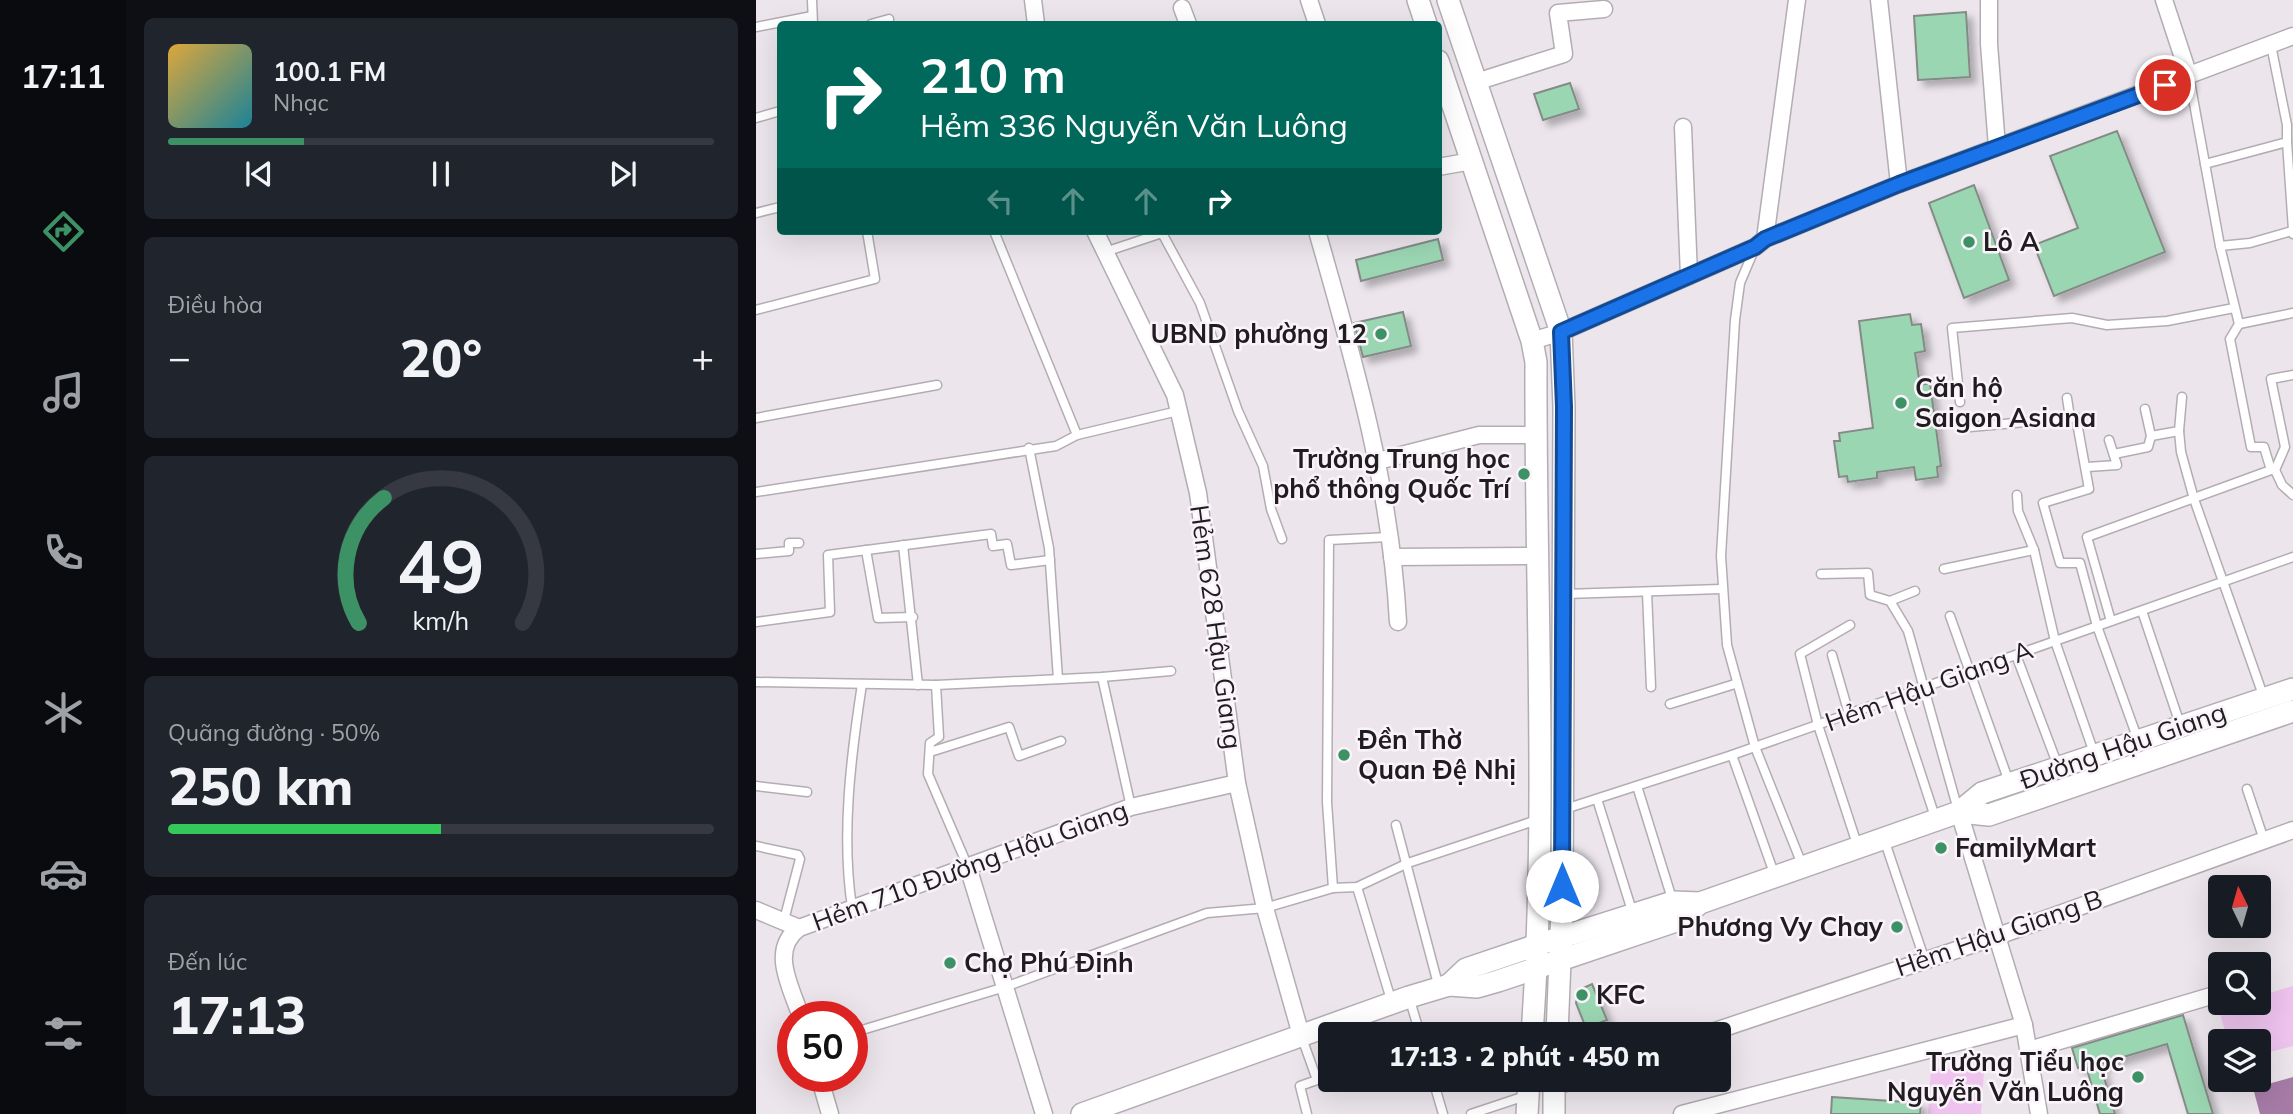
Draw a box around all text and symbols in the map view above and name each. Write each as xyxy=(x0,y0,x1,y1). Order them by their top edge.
text: 210 m xyxy=(920,44,1066,105)
icon: right xyxy=(805,49,896,140)
text: 100.1 FM xyxy=(273,55,386,88)
pin xyxy=(2135,55,2195,115)
text: 17:11 xyxy=(21,56,105,96)
icon: arrive xyxy=(2146,66,2184,104)
text: Nhạc xyxy=(273,88,329,117)
text: Hẻm 336 Nguyễn Văn Luông xyxy=(920,105,1348,145)
icon: previous xyxy=(240,155,278,193)
icon: pause xyxy=(422,155,460,193)
icon: next xyxy=(604,155,642,193)
icon: left xyxy=(981,182,1019,220)
icon: ahead xyxy=(1054,182,1092,220)
icon: ahead xyxy=(1127,182,1165,220)
icon: right xyxy=(1200,182,1238,220)
icon: directions xyxy=(39,207,88,256)
place label: Lô A xyxy=(1983,225,2040,258)
marker: Lô A xyxy=(1961,234,1977,250)
text: Điều hòa xyxy=(168,290,263,319)
place label: UBND phường 12 xyxy=(1150,317,1367,350)
text: 20° xyxy=(400,325,482,390)
marker: UBND phường 12 xyxy=(1373,326,1389,342)
text: − xyxy=(168,333,191,381)
text: + xyxy=(691,333,714,381)
icon: music xyxy=(39,368,88,417)
place label: Căn hộ Saigon Asiana xyxy=(1915,371,2096,434)
marker: Căn hộ Saigon Asiana xyxy=(1893,395,1909,411)
place label: Trường Trung học phổ thông Quốc Trí xyxy=(1273,442,1512,505)
marker: Trường Trung học phổ thông Quốc Trí xyxy=(1516,466,1532,482)
street label: Hẻm 628 Hậu Giang xyxy=(1183,503,1250,751)
text: 49 xyxy=(397,520,485,611)
icon: phone xyxy=(39,528,88,577)
text: km/h xyxy=(413,605,469,636)
street label: Hẻm Hậu Giang A xyxy=(1820,633,2037,738)
icon: climate xyxy=(39,688,88,737)
street label: Đường Hậu Giang xyxy=(2015,695,2230,796)
text: Quãng đường · 50% xyxy=(168,718,380,747)
place label: Đền Thờ Quan Đệ Nhị xyxy=(1357,723,1516,786)
marker: Đền Thờ Quan Đệ Nhị xyxy=(1336,747,1352,763)
text: 250 km xyxy=(168,753,353,818)
street label: Hẻm 710 Đường Hậu Giang xyxy=(808,793,1132,938)
place label: FamilyMart xyxy=(1955,831,2096,864)
marker: FamilyMart xyxy=(1933,840,1949,856)
icon: car xyxy=(39,849,88,898)
position arrow xyxy=(1525,849,1599,923)
north arrow xyxy=(2208,875,2272,938)
map controls xyxy=(2208,875,2271,1092)
street label: Hẻm Hậu Giang B xyxy=(1891,882,2107,983)
place label: Phương Vy Chay xyxy=(1677,910,1884,943)
marker: Phương Vy Chay xyxy=(1889,919,1905,935)
place label: Chợ Phú Định xyxy=(964,946,1134,979)
text: Đến lúc xyxy=(168,947,247,976)
button: search xyxy=(2208,952,2271,1015)
marker: Chợ Phú Định xyxy=(942,955,958,971)
place label: KFC xyxy=(1596,978,1646,1011)
text: 17:13 xyxy=(168,982,306,1047)
marker: KFC xyxy=(1574,987,1590,1003)
speed limit sign: 50 xyxy=(777,1001,868,1092)
icon: filters xyxy=(39,1009,88,1058)
button: layers xyxy=(2208,1029,2271,1092)
text: 17:13 · 2 phút · 450 m xyxy=(1389,1040,1660,1073)
place label: Trường Tiểu học Nguyễn Văn Luông xyxy=(1887,1045,2124,1108)
marker: Trường Tiểu học Nguyễn Văn Luông xyxy=(2130,1069,2146,1085)

